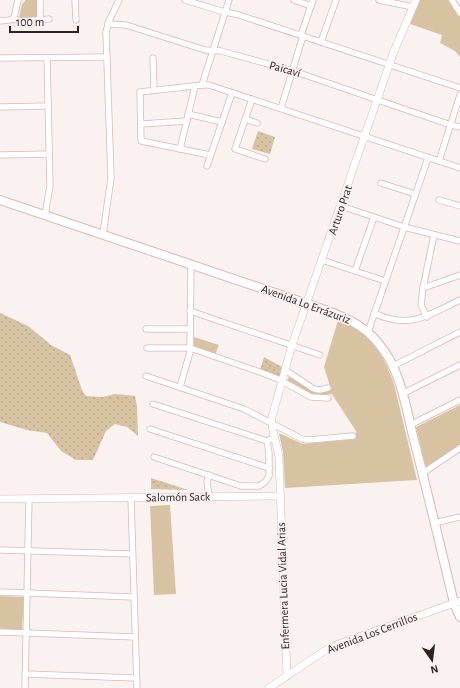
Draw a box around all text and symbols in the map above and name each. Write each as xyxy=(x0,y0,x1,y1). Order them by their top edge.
scale bar xyxy=(10,8,78,34)
text: 100 m xyxy=(16,16,44,28)
street label: Paicaví xyxy=(268,59,302,79)
street label: Arturo Prat xyxy=(326,184,354,236)
street label: Avenida Lo Errázuriz xyxy=(260,282,352,326)
street label: Salomón Sack xyxy=(146,490,211,504)
street label: Enfermera Lucia Vidal Arias xyxy=(275,522,291,650)
street label: Avenida Los Cerrillos xyxy=(325,610,419,656)
north arrow xyxy=(412,640,452,680)
text: N xyxy=(429,663,439,675)

